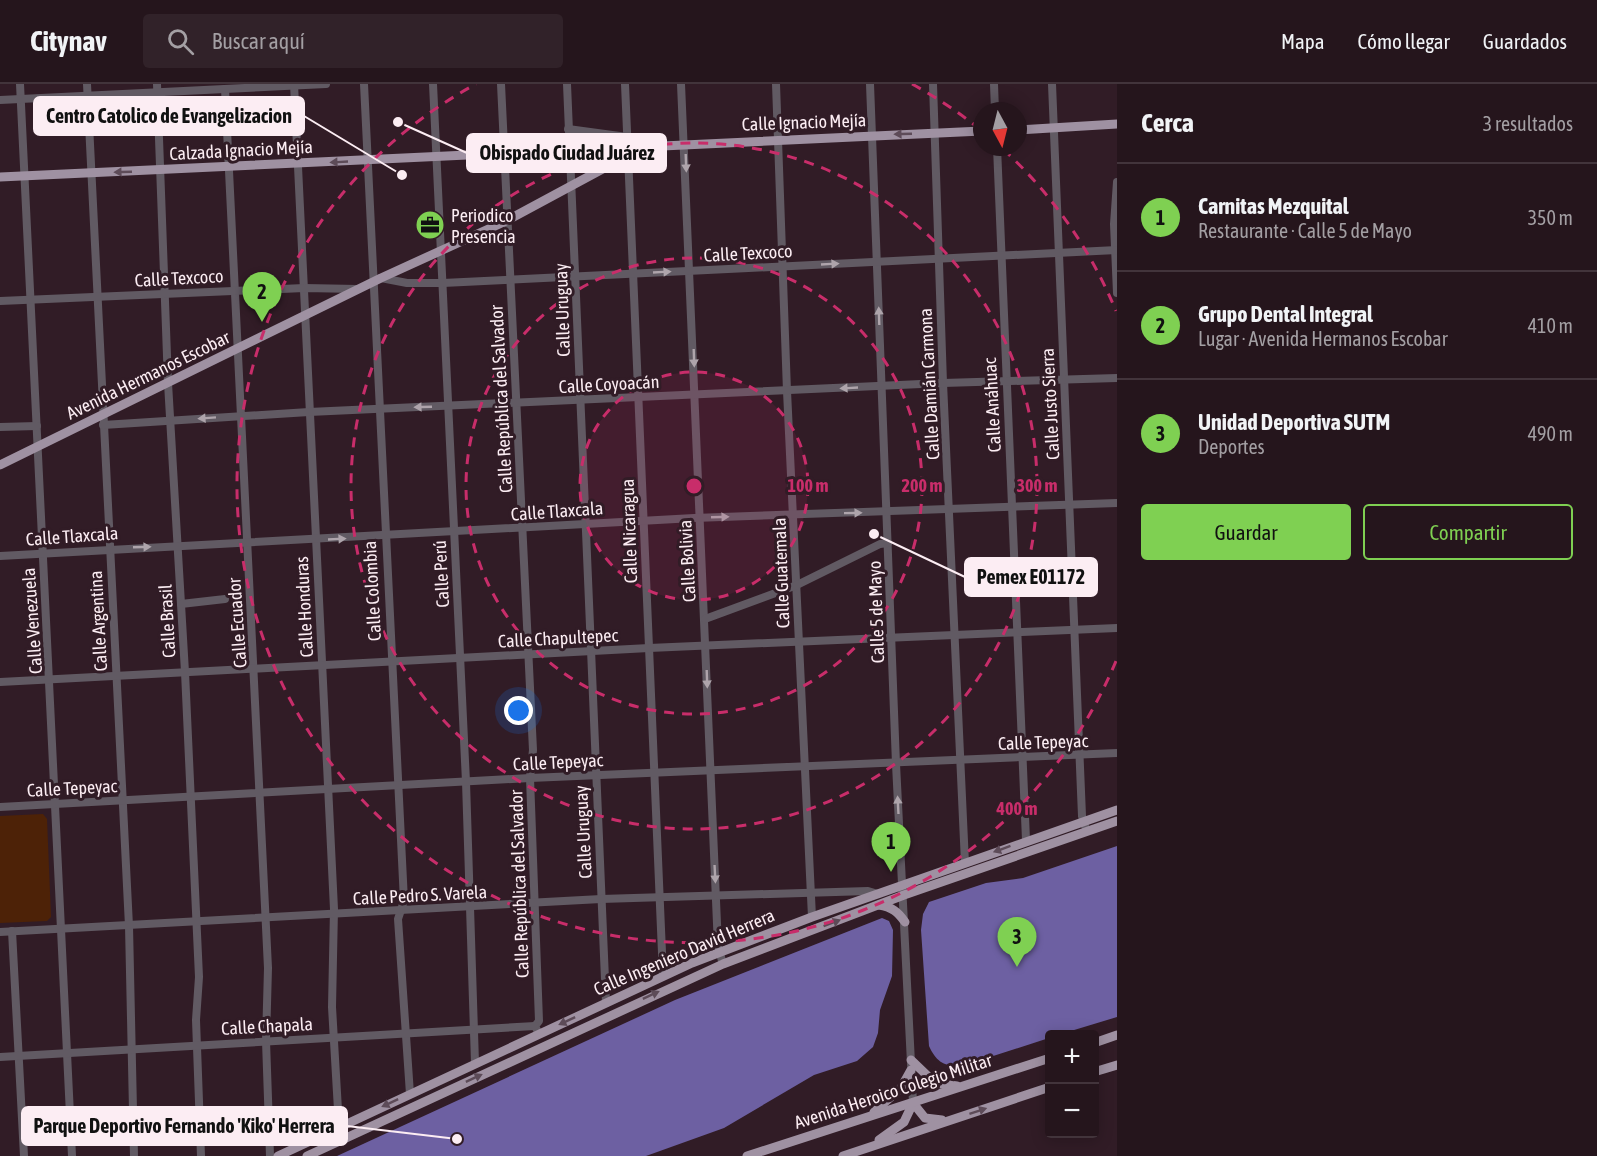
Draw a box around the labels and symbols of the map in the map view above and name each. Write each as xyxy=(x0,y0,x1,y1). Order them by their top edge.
callout: Centro Catolico de Evangelizacion xyxy=(34,97,304,135)
north arrow xyxy=(973,102,1027,156)
text: Centro Catolico de Evangelizacion xyxy=(46,104,292,127)
street label: Calle Ignacio Mejía xyxy=(741,109,867,135)
one-way arrow xyxy=(893,130,912,139)
callout: Obispado Ciudad Juárez xyxy=(467,134,666,172)
street label: Calzada Ignacio Mejía xyxy=(169,136,313,164)
text: Obispado Ciudad Juárez xyxy=(479,141,655,164)
one-way arrow xyxy=(681,154,690,173)
one-way arrow xyxy=(329,157,348,166)
one-way arrow xyxy=(114,167,133,176)
place label: Periodico Presencia xyxy=(451,205,516,247)
office icon: Periodico Presencia xyxy=(414,209,446,241)
street label: Calle Texcoco xyxy=(703,240,793,266)
one-way arrow xyxy=(821,259,840,268)
street label: Calle Uruguay xyxy=(550,263,574,357)
street label: Calle Texcoco xyxy=(134,265,224,291)
one-way arrow xyxy=(653,268,672,277)
pin: 2 xyxy=(242,272,282,322)
street label: Calle República del Salvador xyxy=(486,304,516,494)
one-way arrow xyxy=(875,307,884,326)
street label: Calle Damián Carmona xyxy=(915,308,943,460)
street label: Avenida Hermanos Escobar xyxy=(63,326,234,424)
street label: Calle Justo Sierra xyxy=(1037,348,1063,460)
one-way arrow xyxy=(689,349,698,368)
street label: Calle Anáhuac xyxy=(979,357,1005,453)
street label: Calle Coyoacán xyxy=(558,371,660,397)
one-way arrow xyxy=(839,384,858,393)
one-way arrow xyxy=(414,403,433,412)
one-way arrow xyxy=(198,413,217,422)
text: 100 m xyxy=(788,475,828,496)
text: 200 m xyxy=(902,475,942,496)
text: 300 m xyxy=(1017,475,1057,496)
centre of rings xyxy=(684,476,704,496)
street label: Calle Nicaragua xyxy=(617,478,641,584)
street label: Calle Tlaxcala xyxy=(510,497,604,525)
one-way arrow xyxy=(843,509,862,518)
one-way arrow xyxy=(711,513,730,522)
street label: Calle Guatemala xyxy=(769,517,793,629)
street label: Calle Bolivia xyxy=(674,519,700,603)
street label: Calle Tlaxcala xyxy=(25,522,119,550)
one-way arrow xyxy=(328,535,347,544)
street label: Calle Colombia xyxy=(359,540,385,642)
street label: Calle Perú xyxy=(429,540,453,608)
one-way arrow xyxy=(133,542,152,552)
street label: Calle Honduras xyxy=(291,556,317,658)
callout: Pemex E01172 xyxy=(965,558,1097,596)
street label: Calle 5 de Mayo xyxy=(864,560,888,664)
text: Pemex E01172 xyxy=(977,565,1085,588)
street label: Calle Venezuela xyxy=(18,567,46,675)
street label: Calle Argentina xyxy=(85,570,111,672)
street label: Calle Ecuador xyxy=(223,577,251,669)
street label: Calle Brasil xyxy=(155,583,179,658)
street label: Calle Chapultepec xyxy=(497,624,619,652)
one-way arrow xyxy=(702,669,711,688)
your location xyxy=(504,696,533,725)
street label: Calle Tepeyac xyxy=(998,730,1089,754)
street label: Calle Tepeyac xyxy=(512,749,604,775)
street label: Calle Tepeyac xyxy=(26,775,118,801)
street label: Calle Uruguay xyxy=(570,785,596,879)
street label: Calle República del Salvador xyxy=(505,789,533,978)
one-way arrow xyxy=(894,795,903,814)
text: 400 m xyxy=(996,798,1037,819)
pin: 1 xyxy=(872,822,910,872)
one-way arrow xyxy=(993,845,1011,854)
one-way arrow xyxy=(711,864,720,883)
street label: Calle Pedro S. Varela xyxy=(352,881,488,909)
street label: Calle Ingeniero David Herrera xyxy=(590,904,778,1000)
one-way arrow xyxy=(823,918,841,927)
pin: 3 xyxy=(998,918,1036,967)
one-way arrow xyxy=(642,990,660,1000)
street label: Calle Chapala xyxy=(221,1013,313,1039)
one-way arrow xyxy=(557,1016,575,1026)
street label: Avenida Heroico Colegio Militar xyxy=(791,1049,995,1133)
one-way arrow xyxy=(466,1073,483,1082)
one-way arrow xyxy=(382,1099,399,1108)
one-way arrow xyxy=(969,1105,987,1115)
callout: Parque Deportivo Fernando 'Kiko' Herrera xyxy=(22,1107,347,1145)
text: Parque Deportivo Fernando 'Kiko' Herrera xyxy=(34,1114,335,1137)

